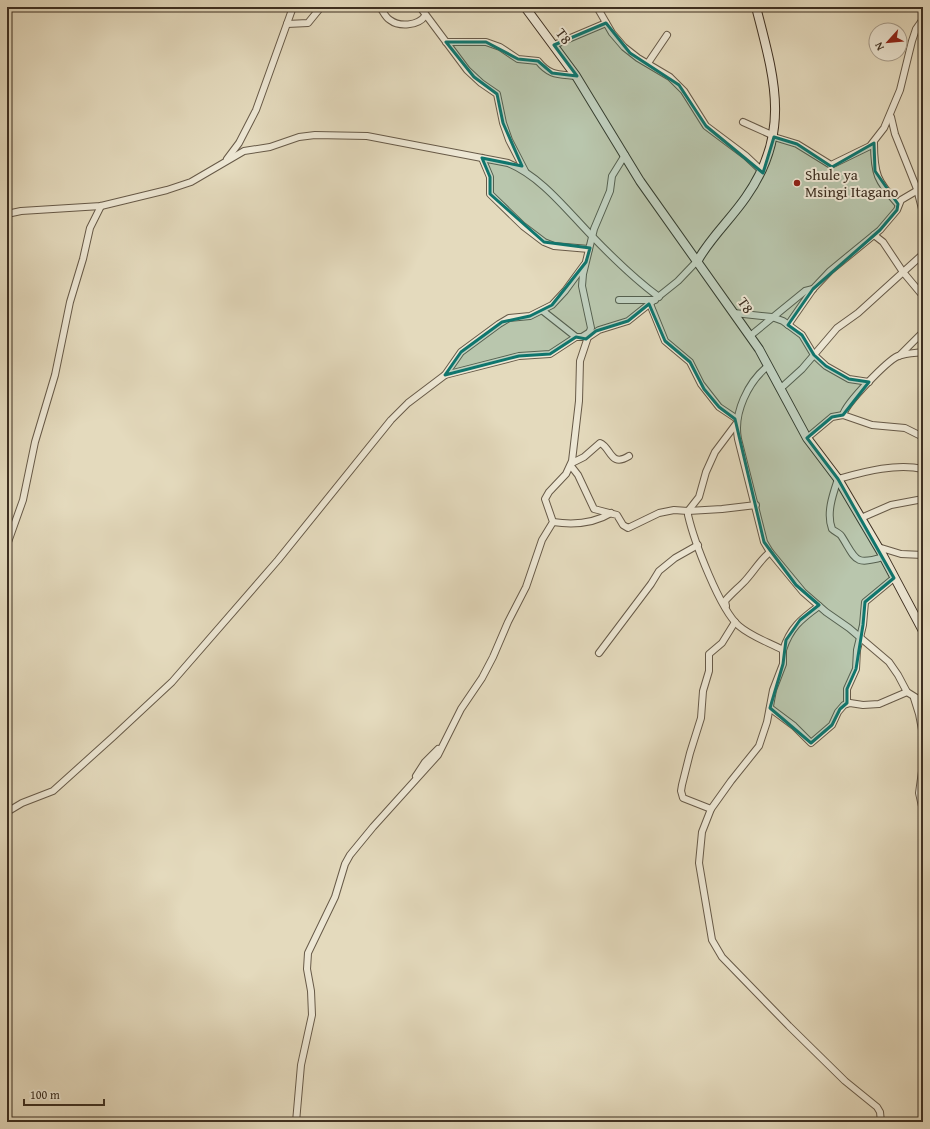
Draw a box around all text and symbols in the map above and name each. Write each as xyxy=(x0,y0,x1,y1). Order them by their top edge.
north arrow xyxy=(868,22,908,62)
street label: T8 xyxy=(551,23,577,49)
text: N xyxy=(870,39,888,53)
place label: Shule ya Msingi Itagano xyxy=(805,164,899,202)
marker: Shule ya Msingi Itagano xyxy=(792,178,802,188)
street label: T8 xyxy=(733,293,759,317)
scale bar xyxy=(24,1081,104,1107)
text: 100 m xyxy=(30,1086,60,1103)

